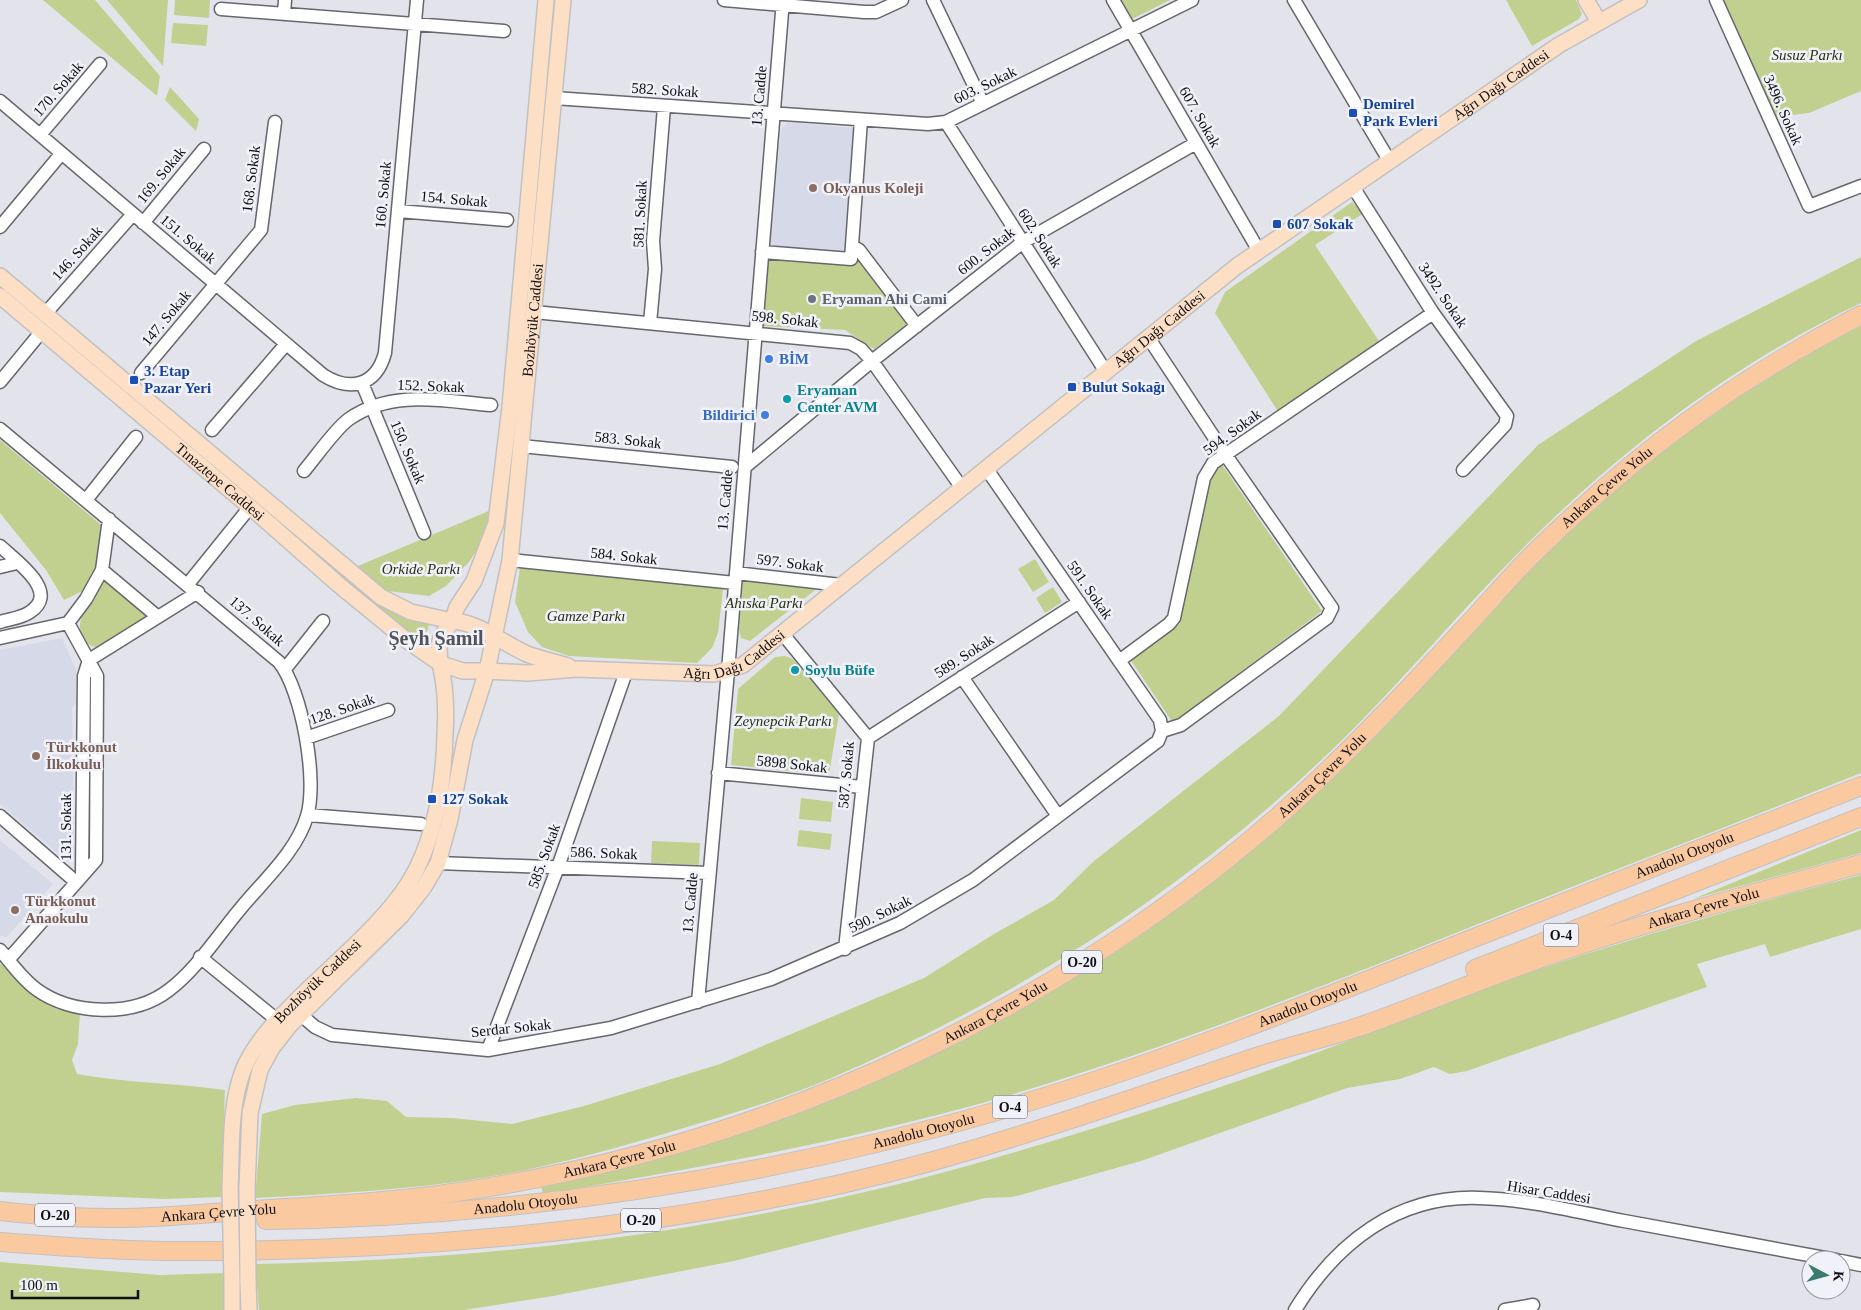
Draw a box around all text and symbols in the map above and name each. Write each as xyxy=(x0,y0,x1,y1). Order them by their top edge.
street label: Ağrı Dağı Caddesi xyxy=(1450,46,1552,123)
park label: Susuz Parkı xyxy=(1771,47,1843,63)
street label: 170. Sokak xyxy=(30,58,87,120)
street label: 603. Sokak xyxy=(951,63,1019,107)
street label: 13. Cadde xyxy=(748,65,770,127)
street label: 3496. Sokak xyxy=(1760,72,1806,148)
street label: 582. Sokak xyxy=(631,80,700,100)
street label: 607. Sokak xyxy=(1176,84,1224,151)
place label: Demirel Park Evleri xyxy=(1363,96,1438,129)
marker: Demirel Park Evleri xyxy=(1347,107,1359,119)
street label: 169. Sokak xyxy=(134,143,189,206)
street label: 168. Sokak xyxy=(239,144,263,213)
street label: 160. Sokak xyxy=(372,160,394,229)
street label: 581. Sokak xyxy=(630,179,650,248)
place label: Okyanus Koleji xyxy=(823,180,923,196)
marker: Okyanus Koleji xyxy=(807,182,819,194)
street label: 154. Sokak xyxy=(420,188,489,210)
street label: 602. Sokak xyxy=(1015,205,1065,271)
street label: 151. Sokak xyxy=(157,211,219,267)
place label: 607 Sokak xyxy=(1287,216,1354,232)
marker: 607 Sokak xyxy=(1271,218,1283,230)
street label: 146. Sokak xyxy=(48,222,106,283)
street label: 600. Sokak xyxy=(954,224,1018,278)
street label: 3492. Sokak xyxy=(1415,259,1471,331)
street label: Bozhöyük Caddesi xyxy=(519,263,546,378)
street label: 147. Sokak xyxy=(138,287,194,349)
street label: Ağrı Dağı Caddesi xyxy=(1110,287,1208,370)
place label: Eryaman Ahi Cami xyxy=(822,291,947,307)
marker: Eryaman Ahi Cami xyxy=(806,293,818,305)
street label: 598. Sokak xyxy=(751,308,820,331)
place label: BİM xyxy=(779,351,809,367)
marker: BİM xyxy=(763,353,775,365)
place label: 3. Etap Pazar Yeri xyxy=(144,363,211,396)
marker: 3. Etap Pazar Yeri xyxy=(128,374,140,386)
street label: 152. Sokak xyxy=(397,377,466,395)
place label: Bulut Sokağı xyxy=(1082,379,1165,395)
marker: Bulut Sokağı xyxy=(1066,381,1078,393)
place label: Eryaman Center AVM xyxy=(797,382,878,415)
marker: Eryaman Center AVM xyxy=(781,393,793,405)
street label: 594. Sokak xyxy=(1200,405,1264,458)
place label: Bildirici xyxy=(703,407,755,423)
marker: Bildirici xyxy=(759,409,771,421)
street label: 150. Sokak xyxy=(387,418,429,487)
street label: 583. Sokak xyxy=(594,429,663,452)
street label: Tınaztepe Caddesi xyxy=(172,440,268,524)
street label: Ankara Çevre Yolu xyxy=(1558,443,1656,531)
street label: 13. Cadde xyxy=(714,469,736,531)
street label: 584. Sokak xyxy=(590,545,659,568)
street label: 597. Sokak xyxy=(756,551,825,575)
street label: 591. Sokak xyxy=(1064,558,1116,623)
park label: Orkide Parkı xyxy=(382,561,460,577)
street label: 137. Sokak xyxy=(226,593,288,650)
park label: Ahıska Parkı xyxy=(724,595,803,611)
park label: Gamze Parkı xyxy=(547,608,625,624)
district label: Şeyh Şamil xyxy=(388,627,484,650)
street label: Ağrı Dağı Caddesi xyxy=(683,627,788,682)
street label: 589. Sokak xyxy=(931,631,997,681)
place label: Soylu Büfe xyxy=(805,662,875,678)
marker: Soylu Büfe xyxy=(789,664,801,676)
street label: 128. Sokak xyxy=(307,690,377,728)
park label: Zeynepcik Parkı xyxy=(734,713,832,729)
street label: Ankara Çevre Yolu xyxy=(1275,729,1370,821)
place label: Türkkonut İlkokulu xyxy=(46,739,117,772)
street label: 587. Sokak xyxy=(835,740,857,809)
marker: Türkkonut İlkokulu xyxy=(30,750,42,762)
street label: 5898 Sokak xyxy=(756,752,829,776)
place label: 127 Sokak xyxy=(442,791,509,807)
street label: 131. Sokak xyxy=(58,793,74,861)
marker: 127 Sokak xyxy=(426,793,438,805)
street label: 585. Sokak xyxy=(525,821,563,890)
street label: Anadolu Otoyolu xyxy=(1633,828,1736,882)
street label: 586. Sokak xyxy=(570,844,639,862)
street label: 13. Cadde xyxy=(679,872,701,934)
street label: Ankara Çevre Yolu xyxy=(1645,884,1761,931)
street label: 590. Sokak xyxy=(846,892,914,936)
place label: Türkkonut Anaokulu xyxy=(25,893,96,926)
marker: Türkkonut Anaokulu xyxy=(9,904,21,916)
road number: O-4 xyxy=(1544,924,1578,946)
street label: Bozhöyük Caddesi xyxy=(271,936,364,1026)
road number: O-20 xyxy=(1062,950,1102,974)
street label: Ankara Çevre Yolu xyxy=(941,977,1050,1046)
street label: Anadolu Otoyolu xyxy=(1256,977,1360,1030)
street label: Serdar Sokak xyxy=(470,1016,552,1040)
road number: O-4 xyxy=(992,1096,1028,1118)
street label: Anadolu Otoyolu xyxy=(871,1110,977,1152)
street label: Ankara Çevre Yolu xyxy=(561,1137,678,1181)
street label: Hisar Caddesi xyxy=(1506,1177,1592,1207)
street label: Anadolu Otoyolu xyxy=(473,1190,579,1217)
street label: Ankara Çevre Yolu xyxy=(160,1201,277,1225)
road number: O-20 xyxy=(35,1204,75,1226)
road number: O-20 xyxy=(621,1208,661,1232)
north arrow xyxy=(1801,1250,1851,1300)
scale bar xyxy=(12,1268,139,1300)
text: K xyxy=(1830,1270,1846,1283)
text: 100 m xyxy=(20,1277,58,1293)

